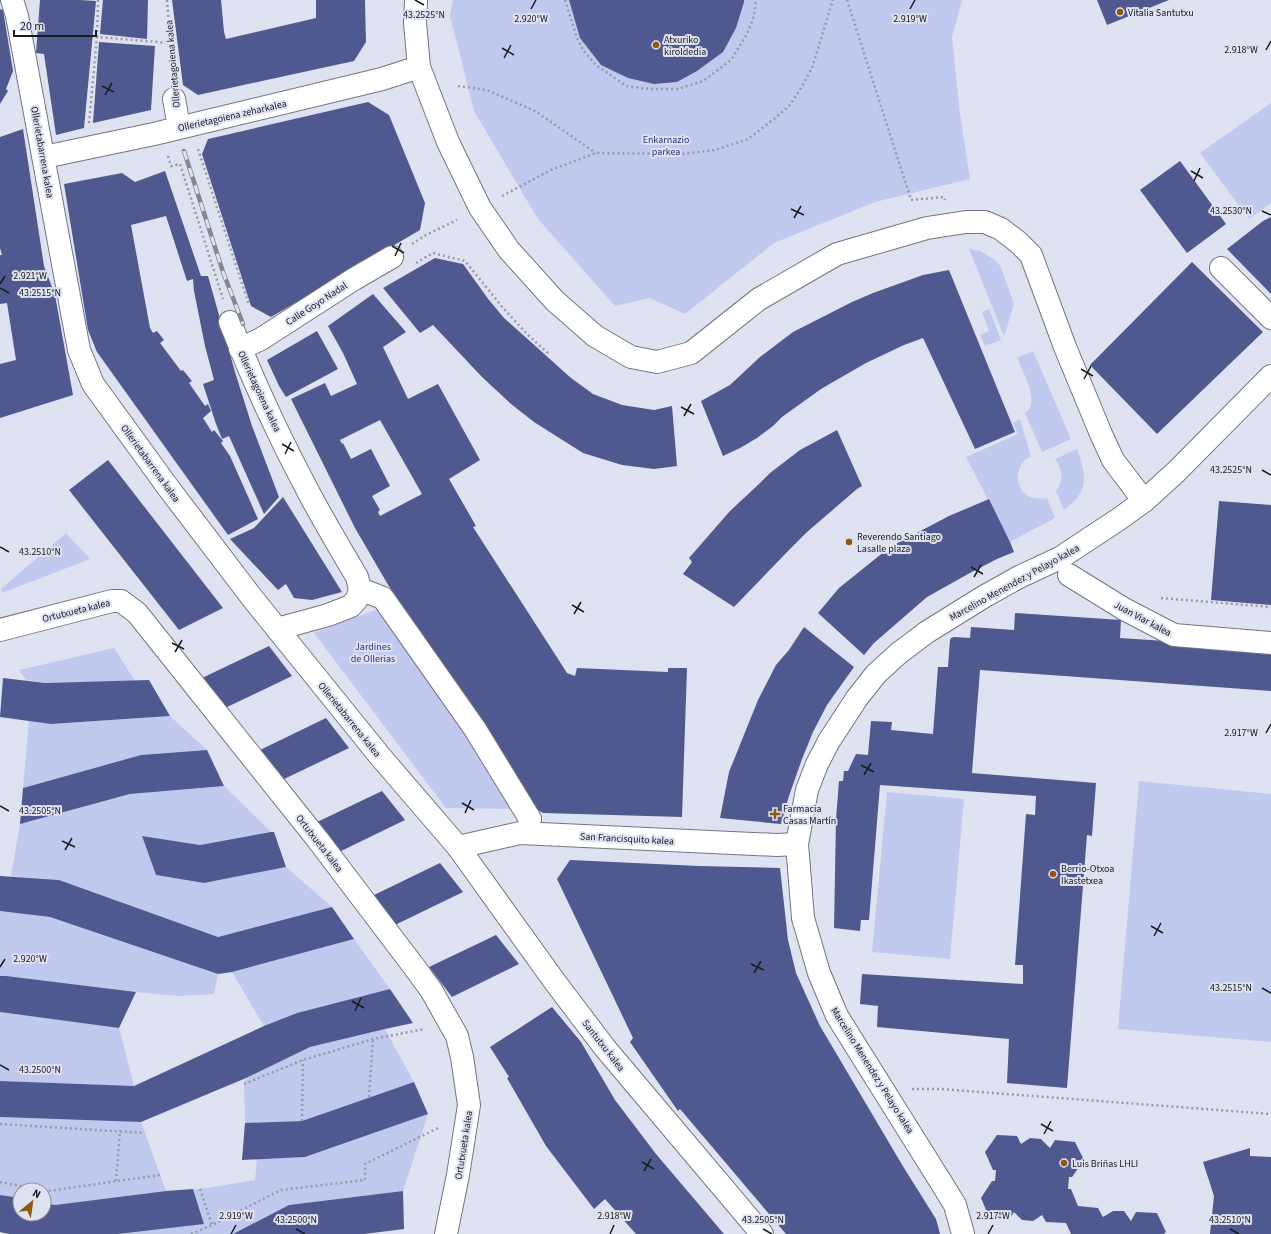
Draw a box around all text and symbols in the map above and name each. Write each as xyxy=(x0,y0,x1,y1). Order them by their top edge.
place label: Vitalia Santutxu xyxy=(1128,6,1194,20)
marker: Vitalia Santutxu xyxy=(1115,7,1125,17)
text: 43.2525°N xyxy=(403,8,445,22)
scale bar xyxy=(14,12,96,38)
text: 2.920°W xyxy=(514,12,548,26)
text: 2.919°W xyxy=(893,12,927,26)
text: 20 m xyxy=(20,18,44,35)
street label: Ollerietagoiena kalea xyxy=(162,19,184,108)
place label: Atxuriko kiroldedia xyxy=(664,33,706,59)
marker: Atxuriko kiroldedia xyxy=(651,40,661,50)
text: 2.918°W xyxy=(1224,43,1258,57)
street label: Ollerietagoiena zeharkalea xyxy=(176,97,288,135)
street label: Ollerietabarrena kalea xyxy=(27,105,57,199)
park label: Enkarnazio parkea xyxy=(643,133,689,159)
text: 43.2530°N xyxy=(1210,204,1252,218)
text: 2.921°W xyxy=(13,269,47,283)
street label: Calle Goyo Nadal xyxy=(283,278,351,329)
text: 43.2515°N xyxy=(19,286,61,300)
street label: Ollerietagoiena kalea xyxy=(234,348,284,434)
street label: Ollerietabarrena kalea xyxy=(117,422,183,505)
text: 43.2525°N xyxy=(1210,463,1252,477)
place label: Reverendo Santiago Lasalle plaza xyxy=(857,530,941,556)
marker: Reverendo Santiago Lasalle plaza xyxy=(844,537,854,547)
street label: Marcelino Menendez y Pelayo kalea xyxy=(947,541,1082,625)
text: 43.2510°N xyxy=(19,545,61,559)
street label: Ortutxueta kalea xyxy=(41,596,112,626)
street label: Juan Viar kalea xyxy=(1111,598,1174,640)
park label: Jardines de Ollerias xyxy=(351,640,395,666)
street label: Ollerietabarrena kalea xyxy=(315,679,384,760)
text: 2.917°W xyxy=(1224,726,1258,740)
place label: Farmacia Casas Martín xyxy=(783,802,836,828)
text: 43.2505°N xyxy=(19,804,61,818)
marker: Farmacia Casas Martín xyxy=(770,809,780,819)
street label: Ortutxueta kalea xyxy=(292,812,346,875)
street label: San Francisquito kalea xyxy=(580,830,674,848)
place label: Berrio-Otxoa Ikastetxea xyxy=(1061,862,1114,888)
marker: Berrio-Otxoa Ikastetxea xyxy=(1048,869,1058,879)
text: 2.920°W xyxy=(13,952,47,966)
text: 43.2515°N xyxy=(1210,981,1252,995)
street label: Marcelino Menendez y Pelayo kalea xyxy=(827,1005,917,1136)
street label: Santutxu kalea xyxy=(579,1017,628,1074)
text: 43.2500°N xyxy=(19,1063,61,1077)
street label: Ortutxueta kalea xyxy=(452,1110,476,1181)
place label: Luis Briñas LHLI xyxy=(1072,1157,1138,1171)
marker: Luis Briñas LHLI xyxy=(1059,1158,1069,1168)
north arrow xyxy=(12,1182,52,1222)
text: N xyxy=(30,1185,43,1202)
text: 2.919°W xyxy=(219,1209,253,1223)
text: 2.918°W xyxy=(597,1209,631,1223)
text: 2.917°W xyxy=(976,1209,1010,1223)
text: 43.2500°N xyxy=(275,1213,317,1227)
text: 43.2505°N xyxy=(742,1213,784,1227)
text: 43.2510°N xyxy=(1209,1213,1251,1227)

